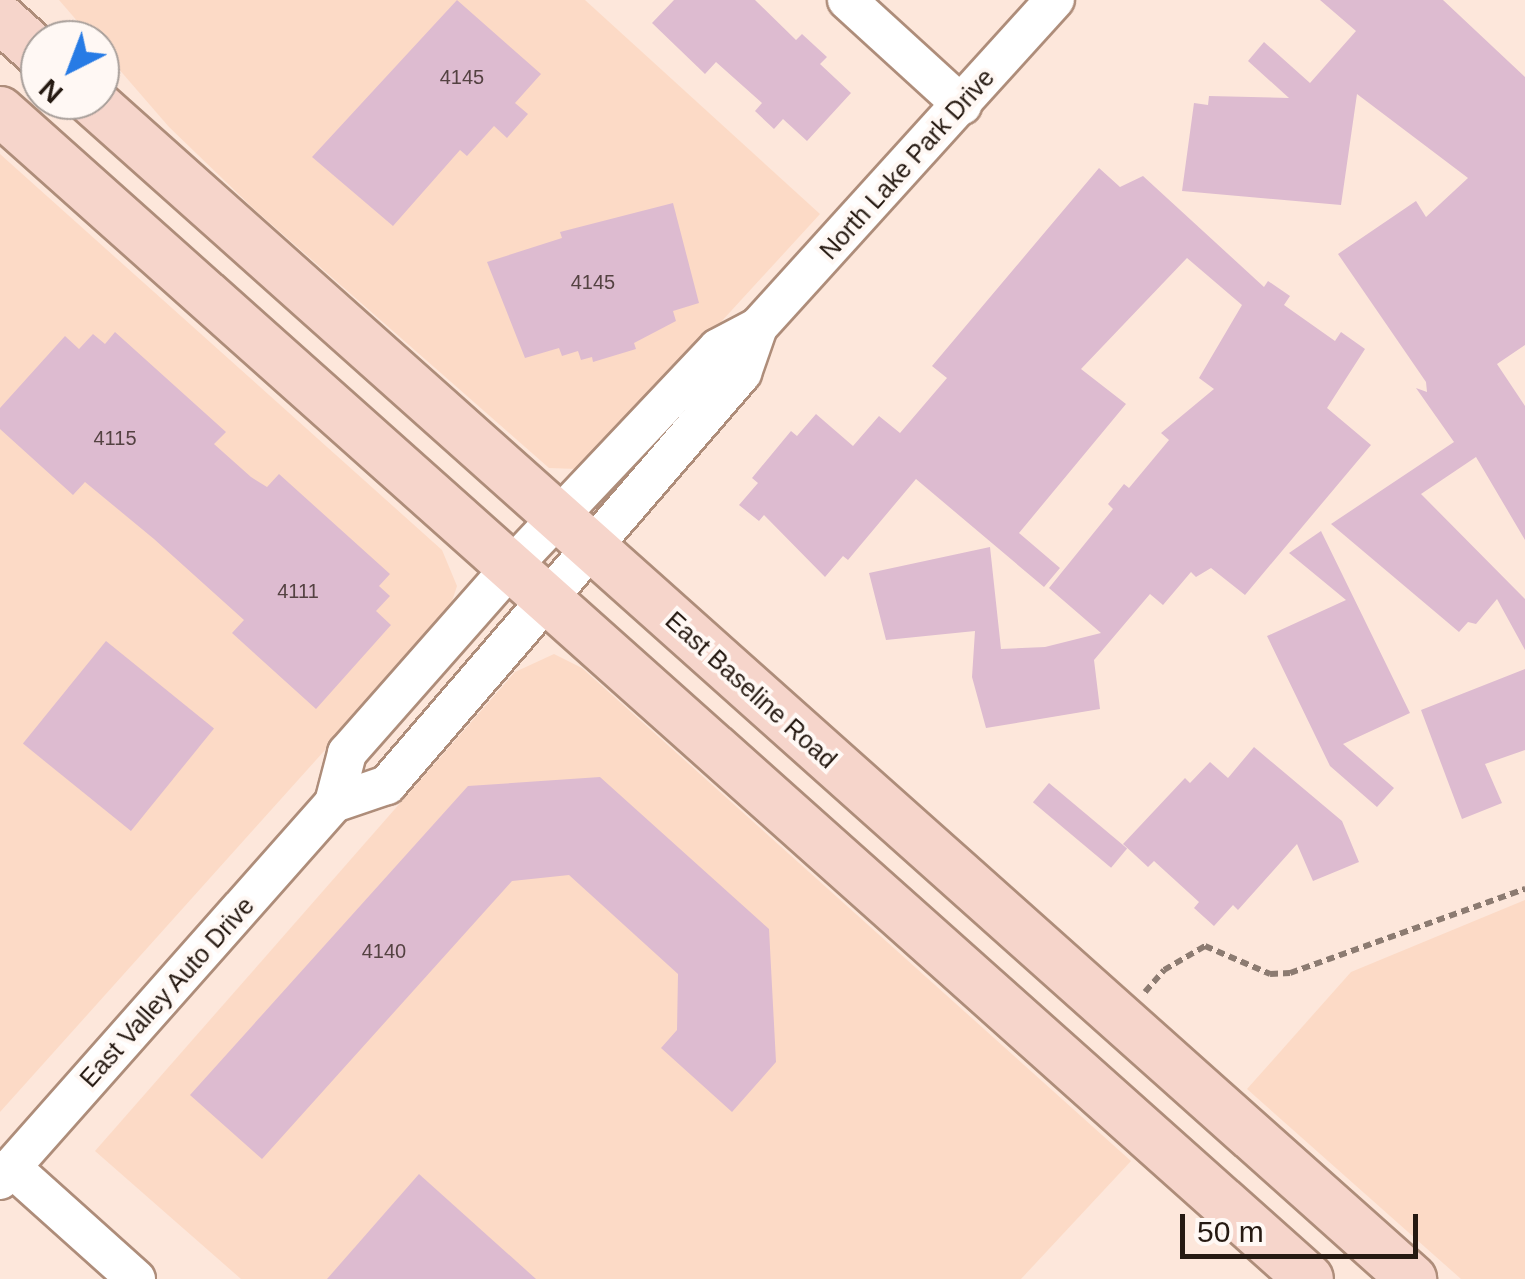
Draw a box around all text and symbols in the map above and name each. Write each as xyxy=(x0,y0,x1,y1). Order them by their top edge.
north arrow xyxy=(20,20,120,120)
street label: North Lake Park Drive xyxy=(814,63,1000,265)
house number: 4145 xyxy=(440,65,484,89)
text: N xyxy=(33,73,69,109)
house number: 4145 xyxy=(571,270,615,294)
house number: 4115 xyxy=(93,426,137,450)
house number: 4111 xyxy=(277,579,319,603)
street label: East Baseline Road xyxy=(659,605,843,775)
street label: East Valley Auto Drive xyxy=(73,890,261,1094)
house number: 4140 xyxy=(362,939,406,963)
scale bar xyxy=(1185,1194,1422,1256)
text: 50 m xyxy=(1197,1215,1264,1248)

